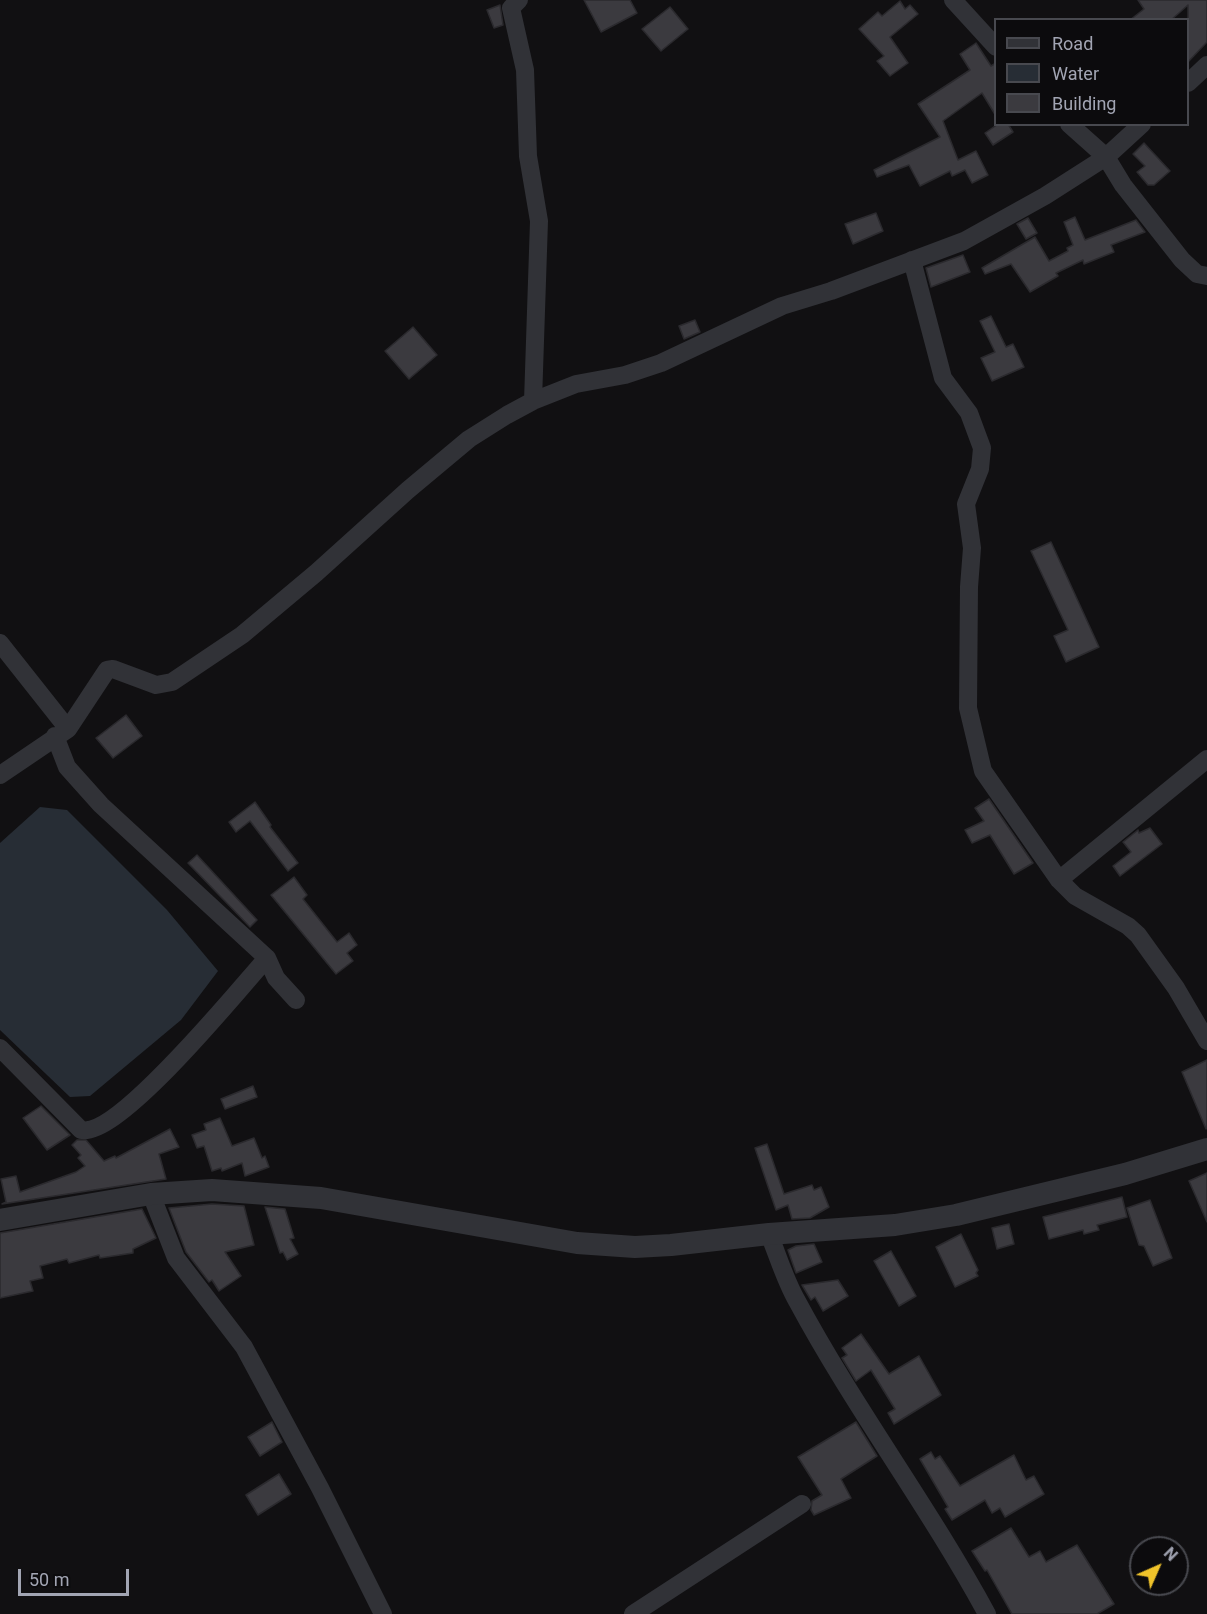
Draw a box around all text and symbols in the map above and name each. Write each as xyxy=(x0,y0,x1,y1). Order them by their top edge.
legend xyxy=(994,18,1189,126)
text: Road xyxy=(1052,33,1093,54)
text: Water xyxy=(1052,63,1099,84)
text: Building xyxy=(1052,93,1116,114)
north arrow xyxy=(1129,1536,1189,1596)
text: N xyxy=(1160,1544,1181,1565)
scale bar xyxy=(21,1557,132,1595)
text: 50 m xyxy=(29,1569,69,1590)

